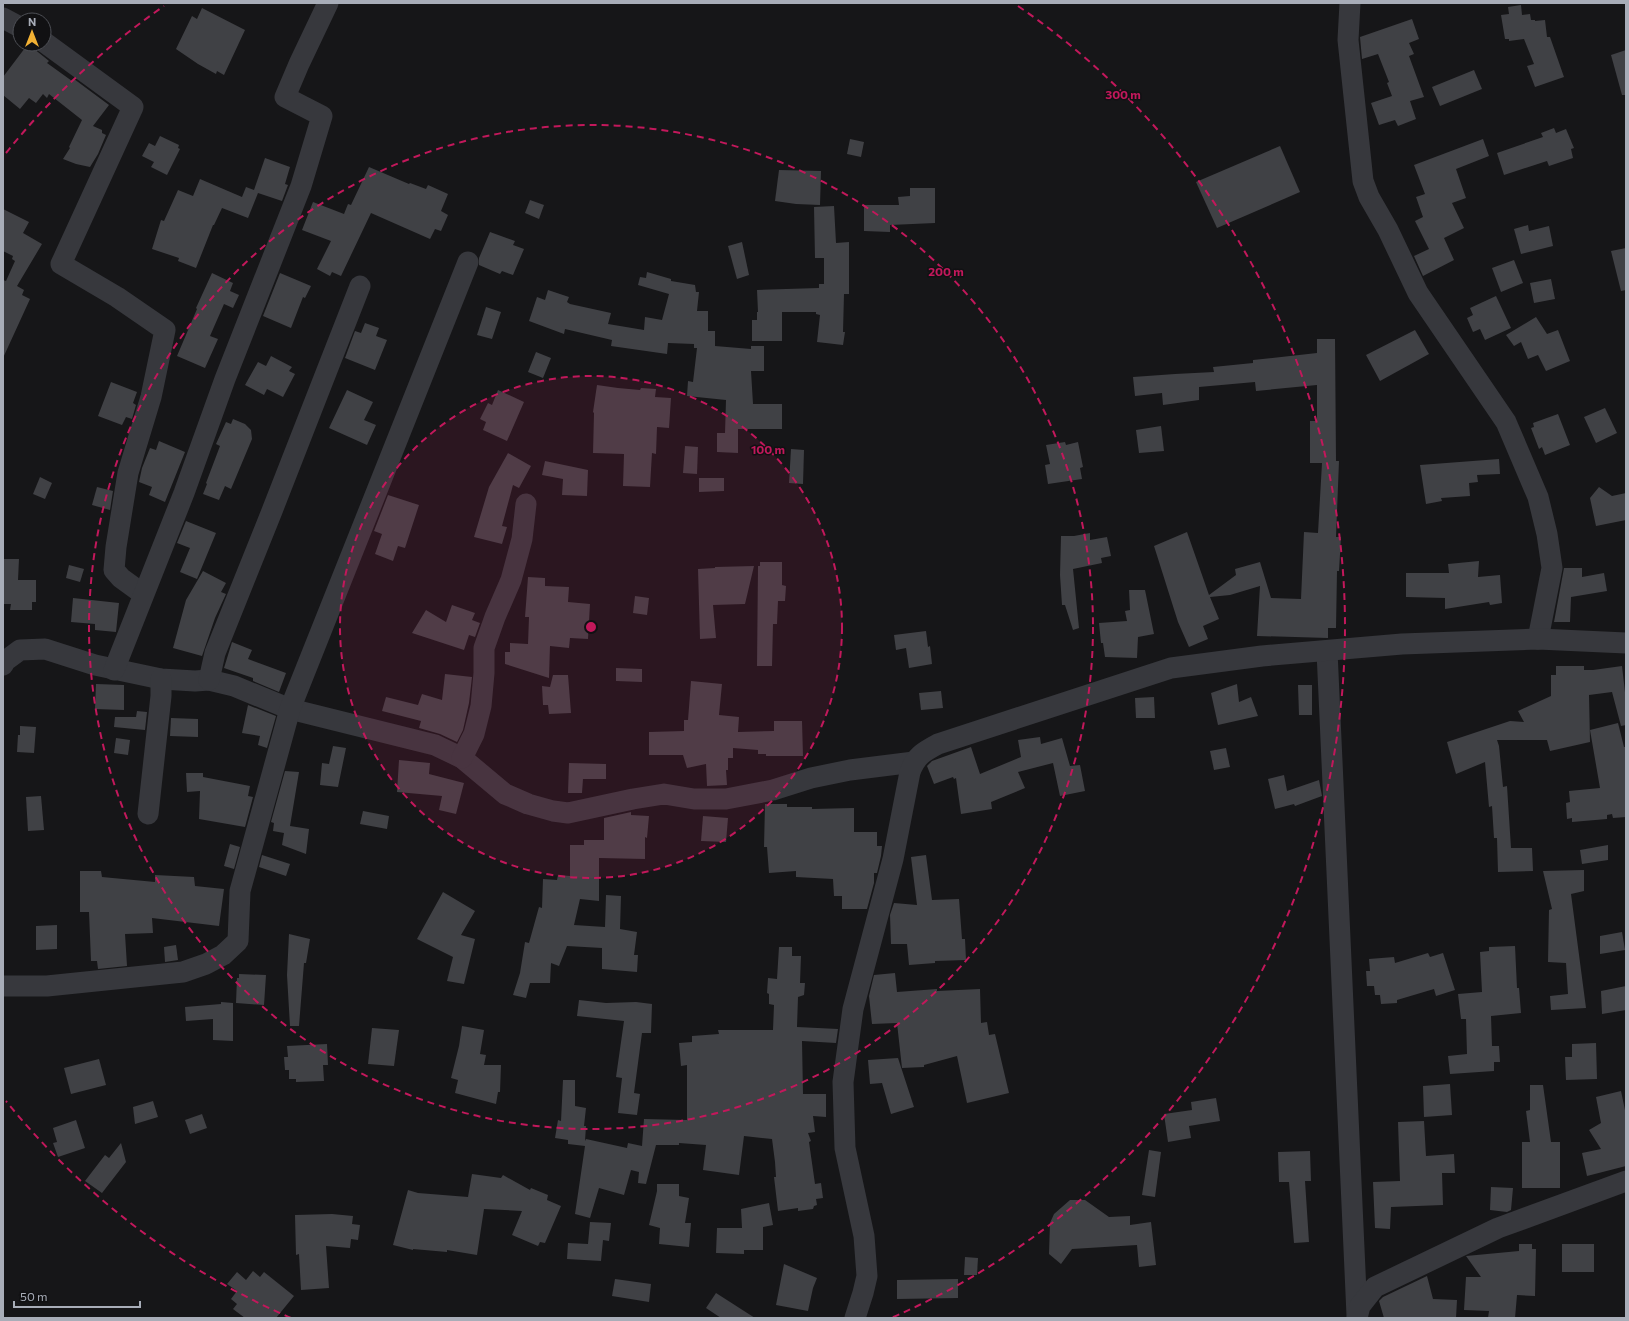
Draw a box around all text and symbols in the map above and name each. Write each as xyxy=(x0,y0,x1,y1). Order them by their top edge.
north arrow xyxy=(12,12,52,52)
text: N xyxy=(28,15,36,28)
text: 300 m xyxy=(1105,87,1141,101)
text: 200 m xyxy=(928,264,964,278)
text: 100 m xyxy=(751,442,785,456)
centre of rings xyxy=(584,620,598,634)
scale bar xyxy=(14,1283,140,1309)
text: 50 m xyxy=(20,1289,48,1303)

